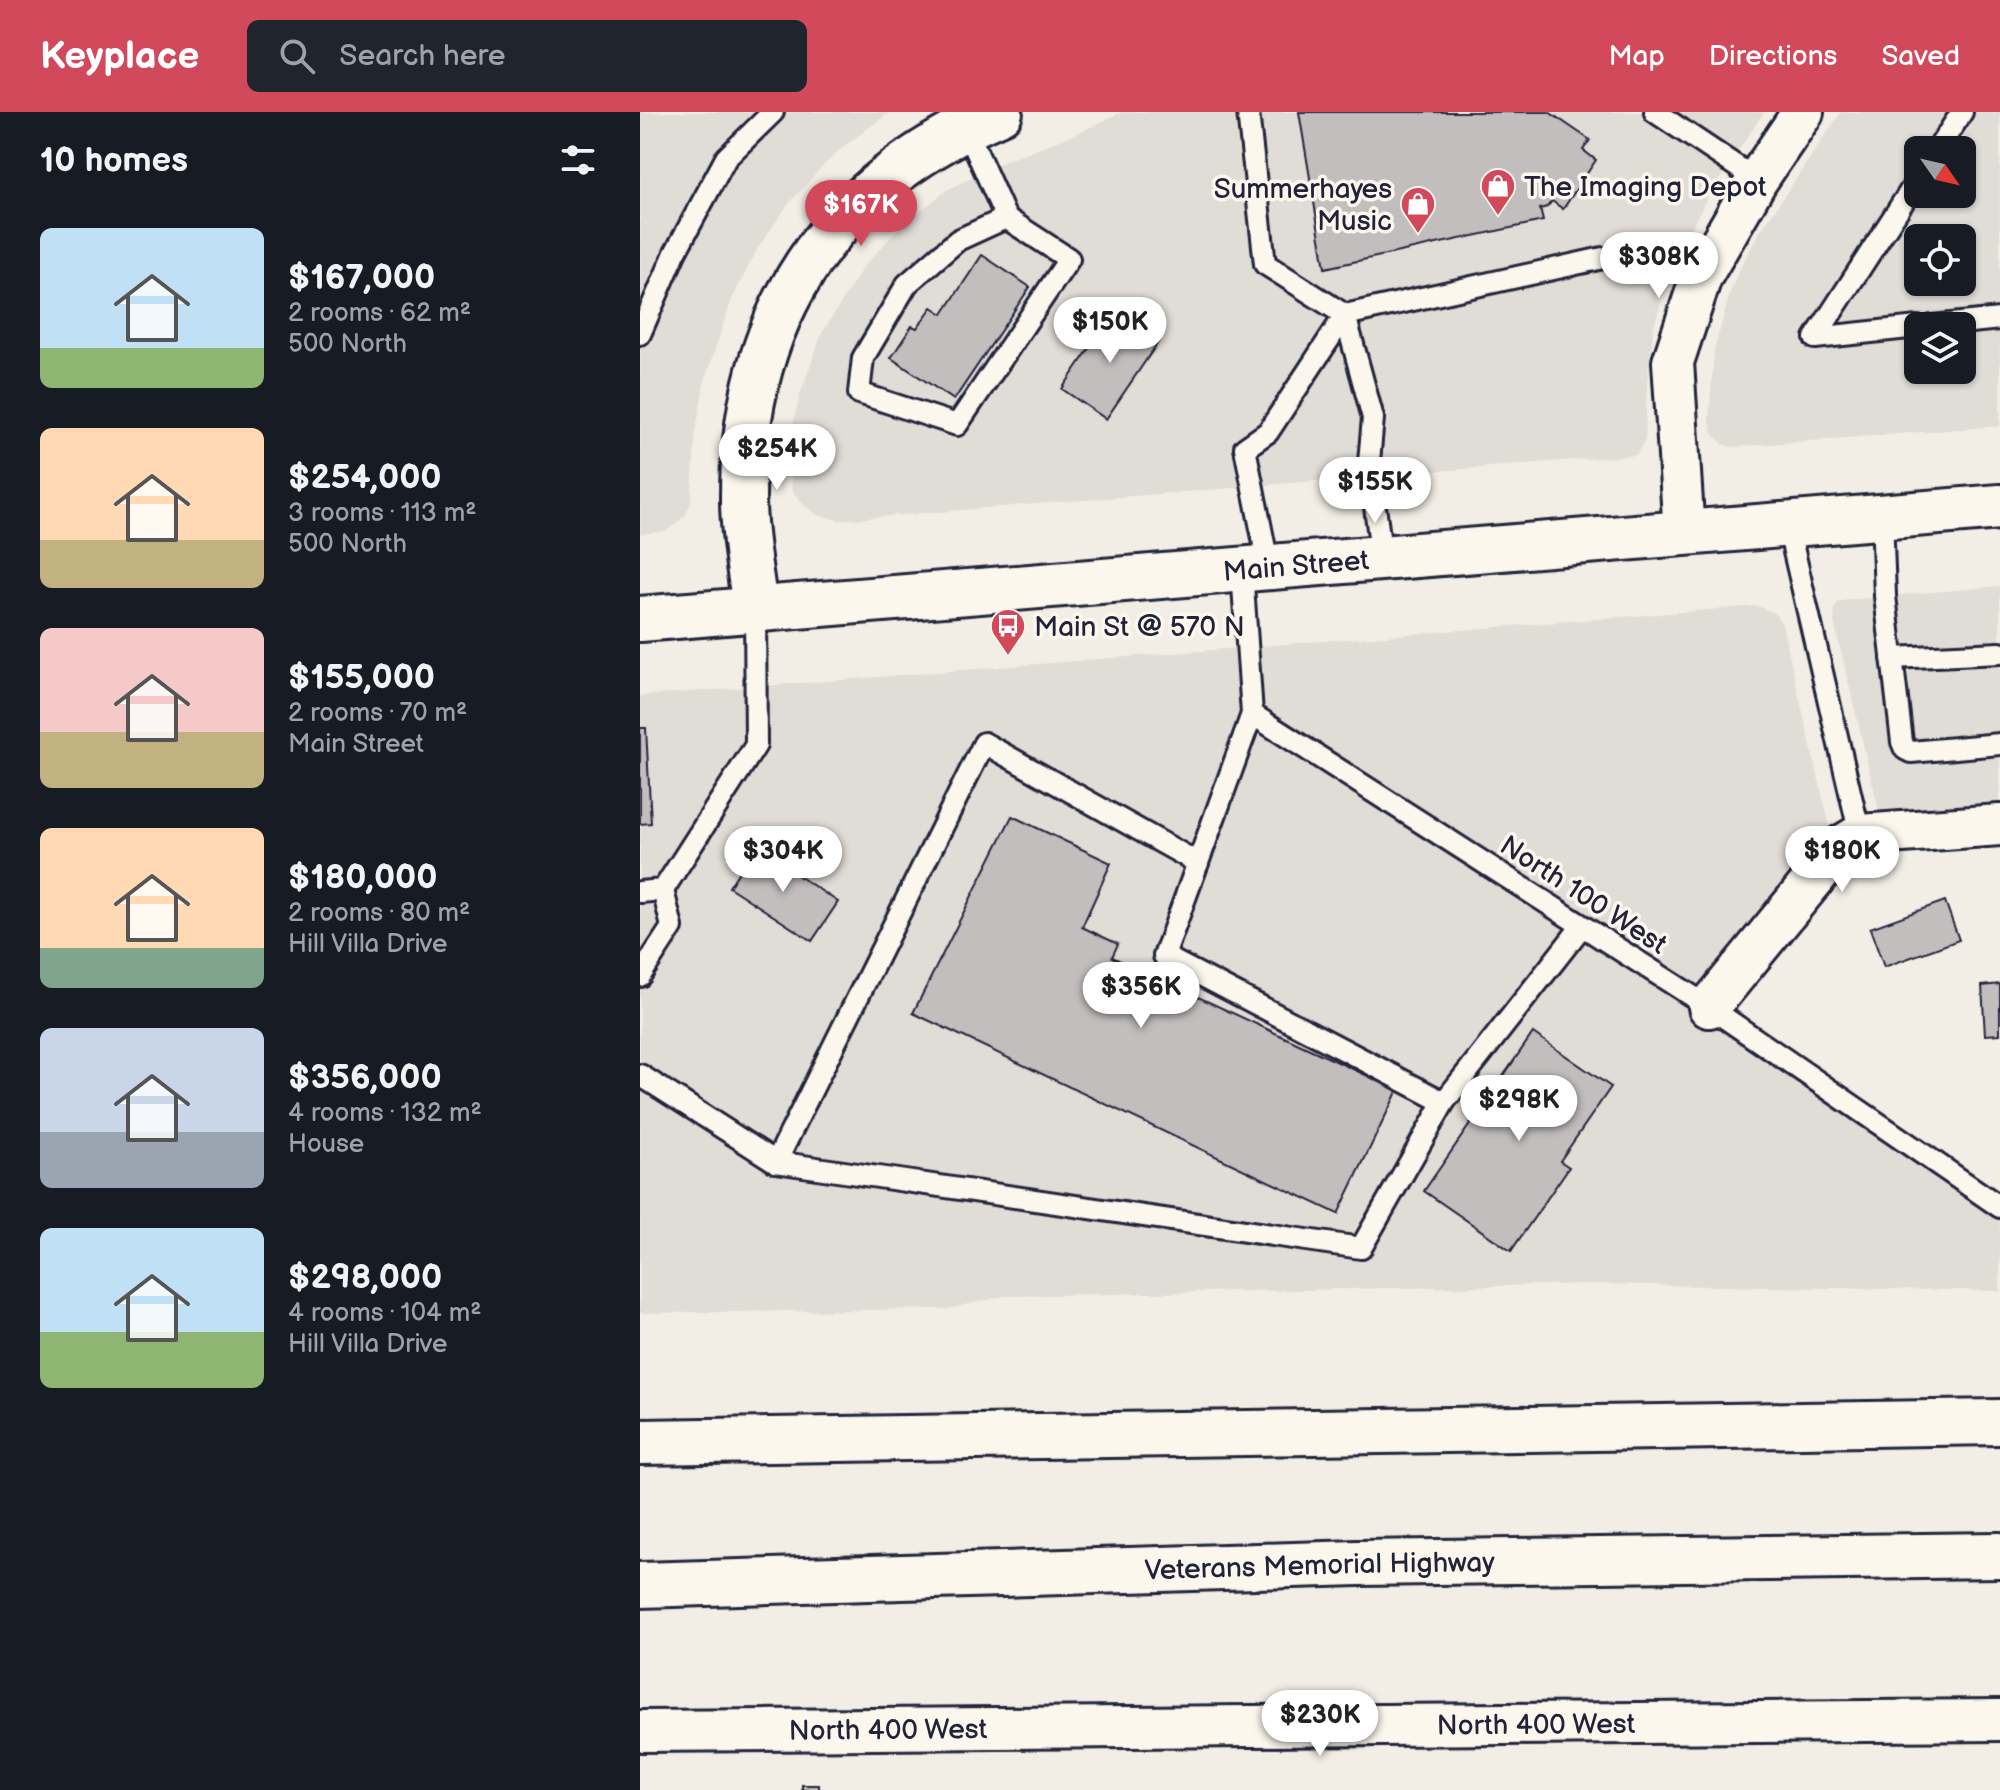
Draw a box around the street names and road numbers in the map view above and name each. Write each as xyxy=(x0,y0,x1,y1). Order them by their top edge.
street label: Main Street xyxy=(1222,544,1371,589)
street label: North 100 West xyxy=(1494,829,1673,962)
street label: Veterans Memorial Highway xyxy=(1144,1546,1495,1588)
street label: North 400 West xyxy=(1437,1708,1636,1743)
street label: North 400 West xyxy=(789,1713,988,1748)

